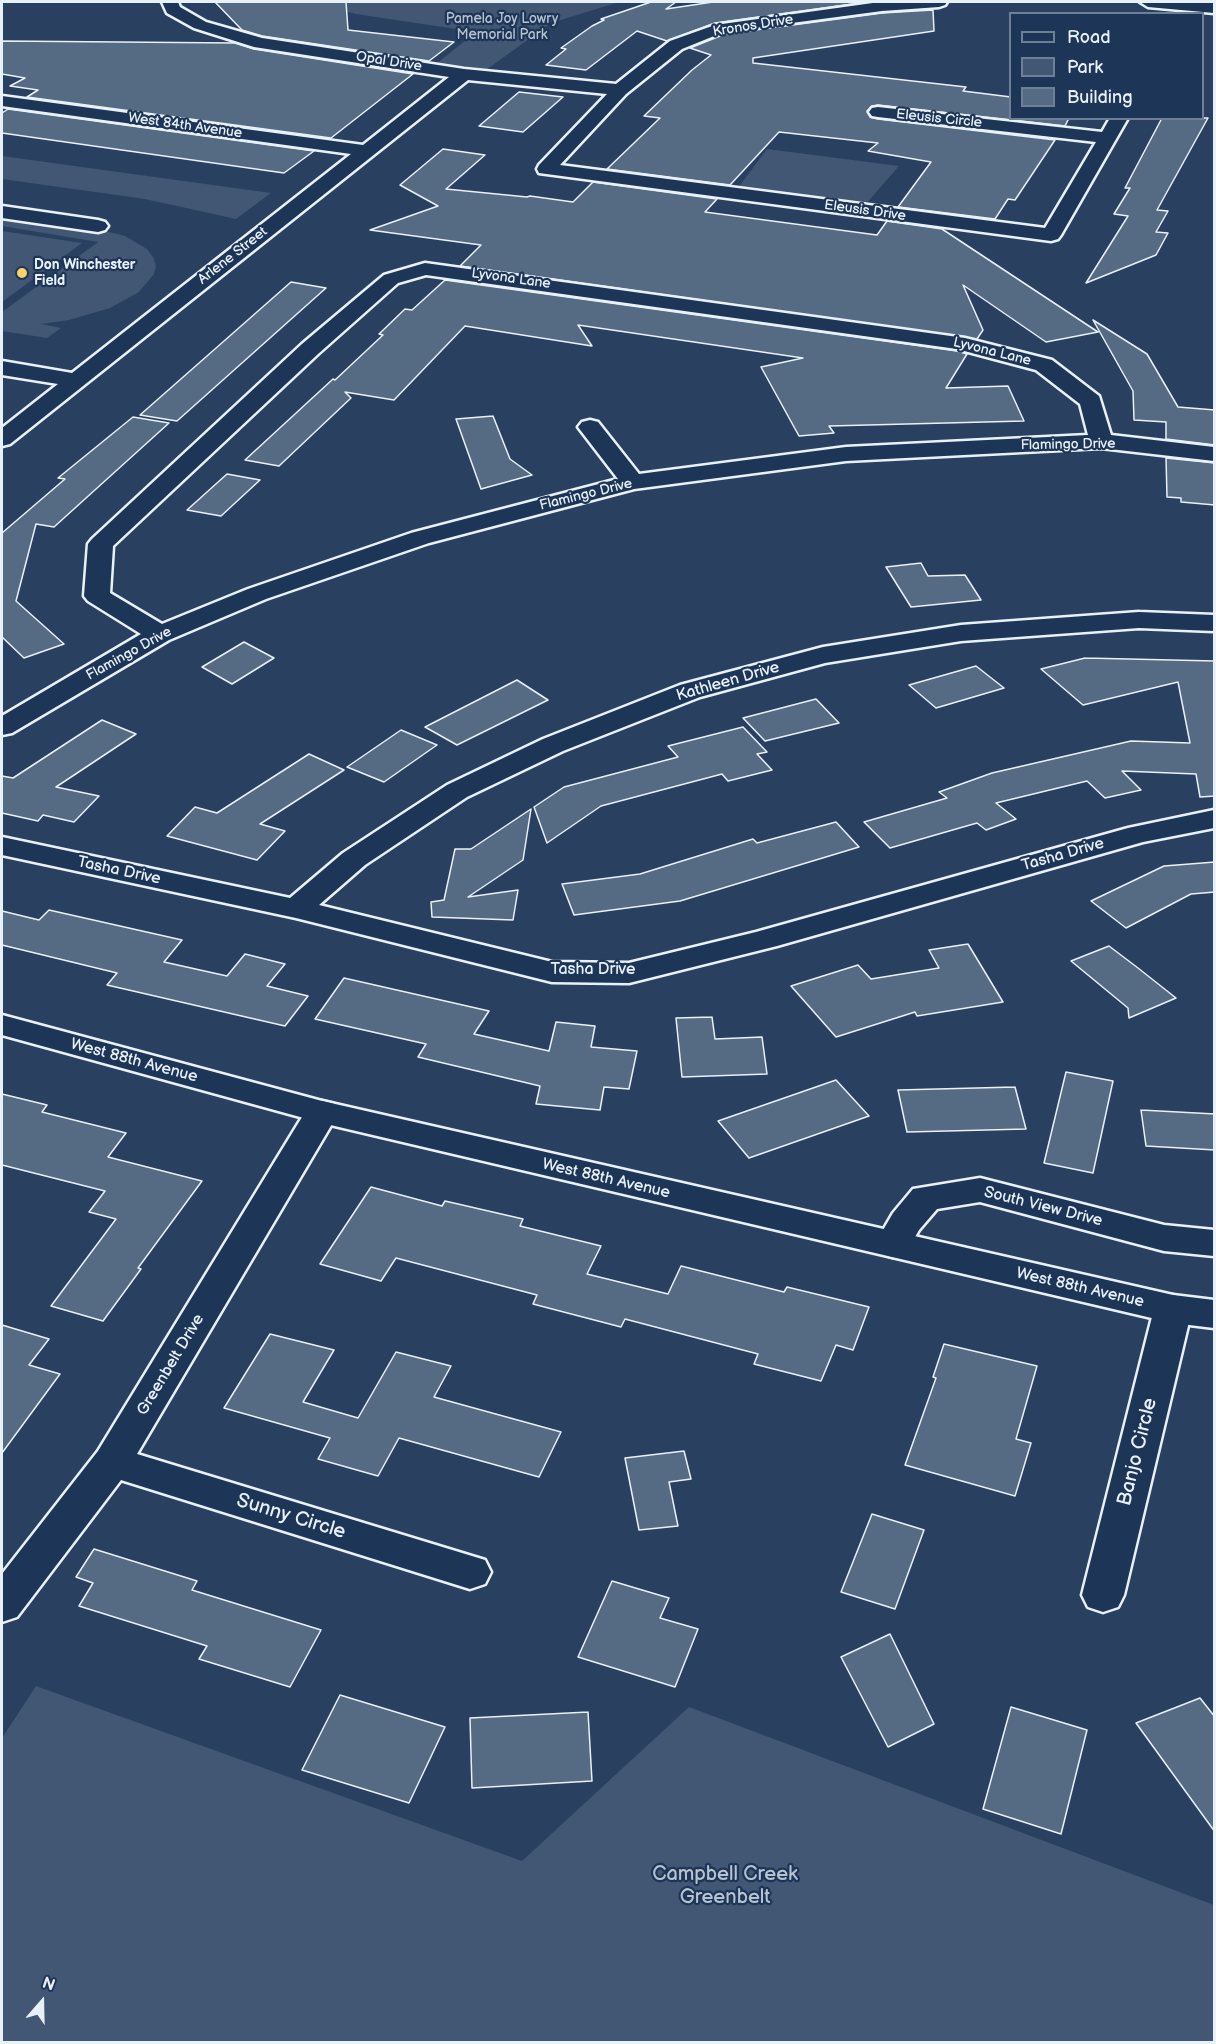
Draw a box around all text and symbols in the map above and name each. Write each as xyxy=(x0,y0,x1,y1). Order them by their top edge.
park label: Pamela Joy Lowry Memorial Park xyxy=(446,11,558,44)
street label: Kronos Drive xyxy=(712,11,794,41)
legend xyxy=(1009,12,1204,120)
text: Road xyxy=(1067,27,1111,48)
street label: Opal Drive xyxy=(355,48,423,76)
text: Park xyxy=(1067,57,1103,78)
text: Building xyxy=(1067,87,1133,108)
street label: Eleusis Circle xyxy=(895,106,983,132)
street label: West 84th Avenue xyxy=(127,110,243,142)
street label: Eleusis Drive xyxy=(823,197,907,225)
street label: Arlene Street xyxy=(195,224,271,288)
place label: Don Winchester Field xyxy=(34,257,135,290)
street label: Lyvona Lane xyxy=(470,265,552,293)
marker: Don Winchester Field xyxy=(15,266,29,280)
street label: Lyvona Lane xyxy=(951,334,1033,370)
street label: Flamingo Drive xyxy=(1020,436,1116,454)
street label: Flamingo Drive xyxy=(538,475,634,515)
street label: Flamingo Drive xyxy=(83,624,175,684)
street label: Kathleen Drive xyxy=(674,658,782,706)
street label: Tasha Drive xyxy=(1020,834,1106,876)
street label: Tasha Drive xyxy=(76,853,162,889)
street label: Tasha Drive xyxy=(551,960,635,980)
street label: West 88th Avenue xyxy=(68,1035,200,1087)
street label: West 88th Avenue xyxy=(540,1155,672,1203)
street label: South View Drive xyxy=(982,1183,1104,1231)
street label: West 88th Avenue xyxy=(1014,1264,1146,1312)
street label: Greenbelt Drive xyxy=(133,1311,209,1419)
street label: Banjo Circle xyxy=(1113,1396,1163,1508)
street label: Sunny Circle xyxy=(234,1489,348,1545)
park label: Campbell Creek Greenbelt xyxy=(652,1863,798,1910)
north arrow xyxy=(12,1972,72,2032)
text: N xyxy=(39,1974,57,1996)

